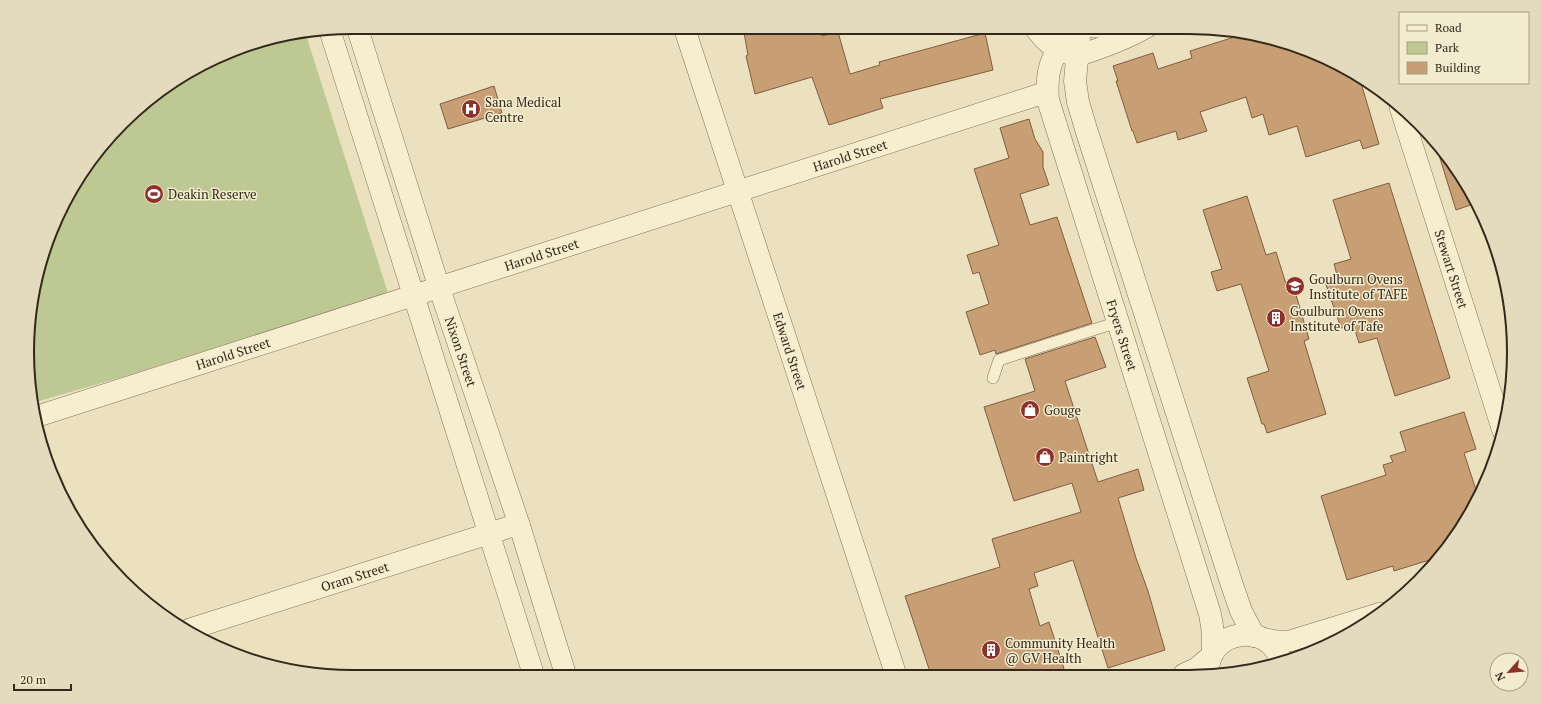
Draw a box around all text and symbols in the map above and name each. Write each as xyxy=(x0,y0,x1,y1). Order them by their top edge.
legend xyxy=(1399,12,1529,84)
text: Road xyxy=(1435,20,1462,35)
text: Park xyxy=(1435,40,1460,55)
text: Building xyxy=(1435,60,1481,75)
place label: Sana Medical Centre xyxy=(485,93,562,126)
hospital icon: Sana Medical Centre xyxy=(460,98,482,120)
street label: Harold Street xyxy=(810,135,890,176)
sports icon: Deakin Reserve xyxy=(143,183,165,205)
place label: Deakin Reserve xyxy=(168,185,257,203)
street label: Stewart Street xyxy=(1430,227,1473,311)
street label: Harold Street xyxy=(502,234,581,275)
place label: Goulburn Ovens Institute of TAFE xyxy=(1309,270,1408,303)
school or university icon: Goulburn Ovens Institute of TAFE xyxy=(1284,275,1306,297)
street label: Fryers Street xyxy=(1102,297,1142,373)
place label: Goulburn Ovens Institute of Tafe xyxy=(1290,302,1384,335)
building icon: Goulburn Ovens Institute of Tafe xyxy=(1265,307,1287,329)
street label: Edward Street xyxy=(769,310,811,393)
street label: Nixon Street xyxy=(441,314,481,389)
street label: Harold Street xyxy=(193,333,273,374)
shop icon: Gouge xyxy=(1019,399,1041,421)
place label: Gouge xyxy=(1044,401,1081,419)
shop icon: Paintright xyxy=(1034,446,1056,468)
place label: Paintright xyxy=(1059,448,1118,466)
street label: Oram Street xyxy=(319,557,391,596)
place label: Community Health @ GV Health xyxy=(1005,634,1116,667)
building icon: Community Health @ GV Health xyxy=(980,639,1002,661)
north arrow xyxy=(1489,652,1529,692)
scale bar xyxy=(14,666,71,692)
text: N xyxy=(1492,669,1508,683)
text: 20 m xyxy=(20,672,47,687)

